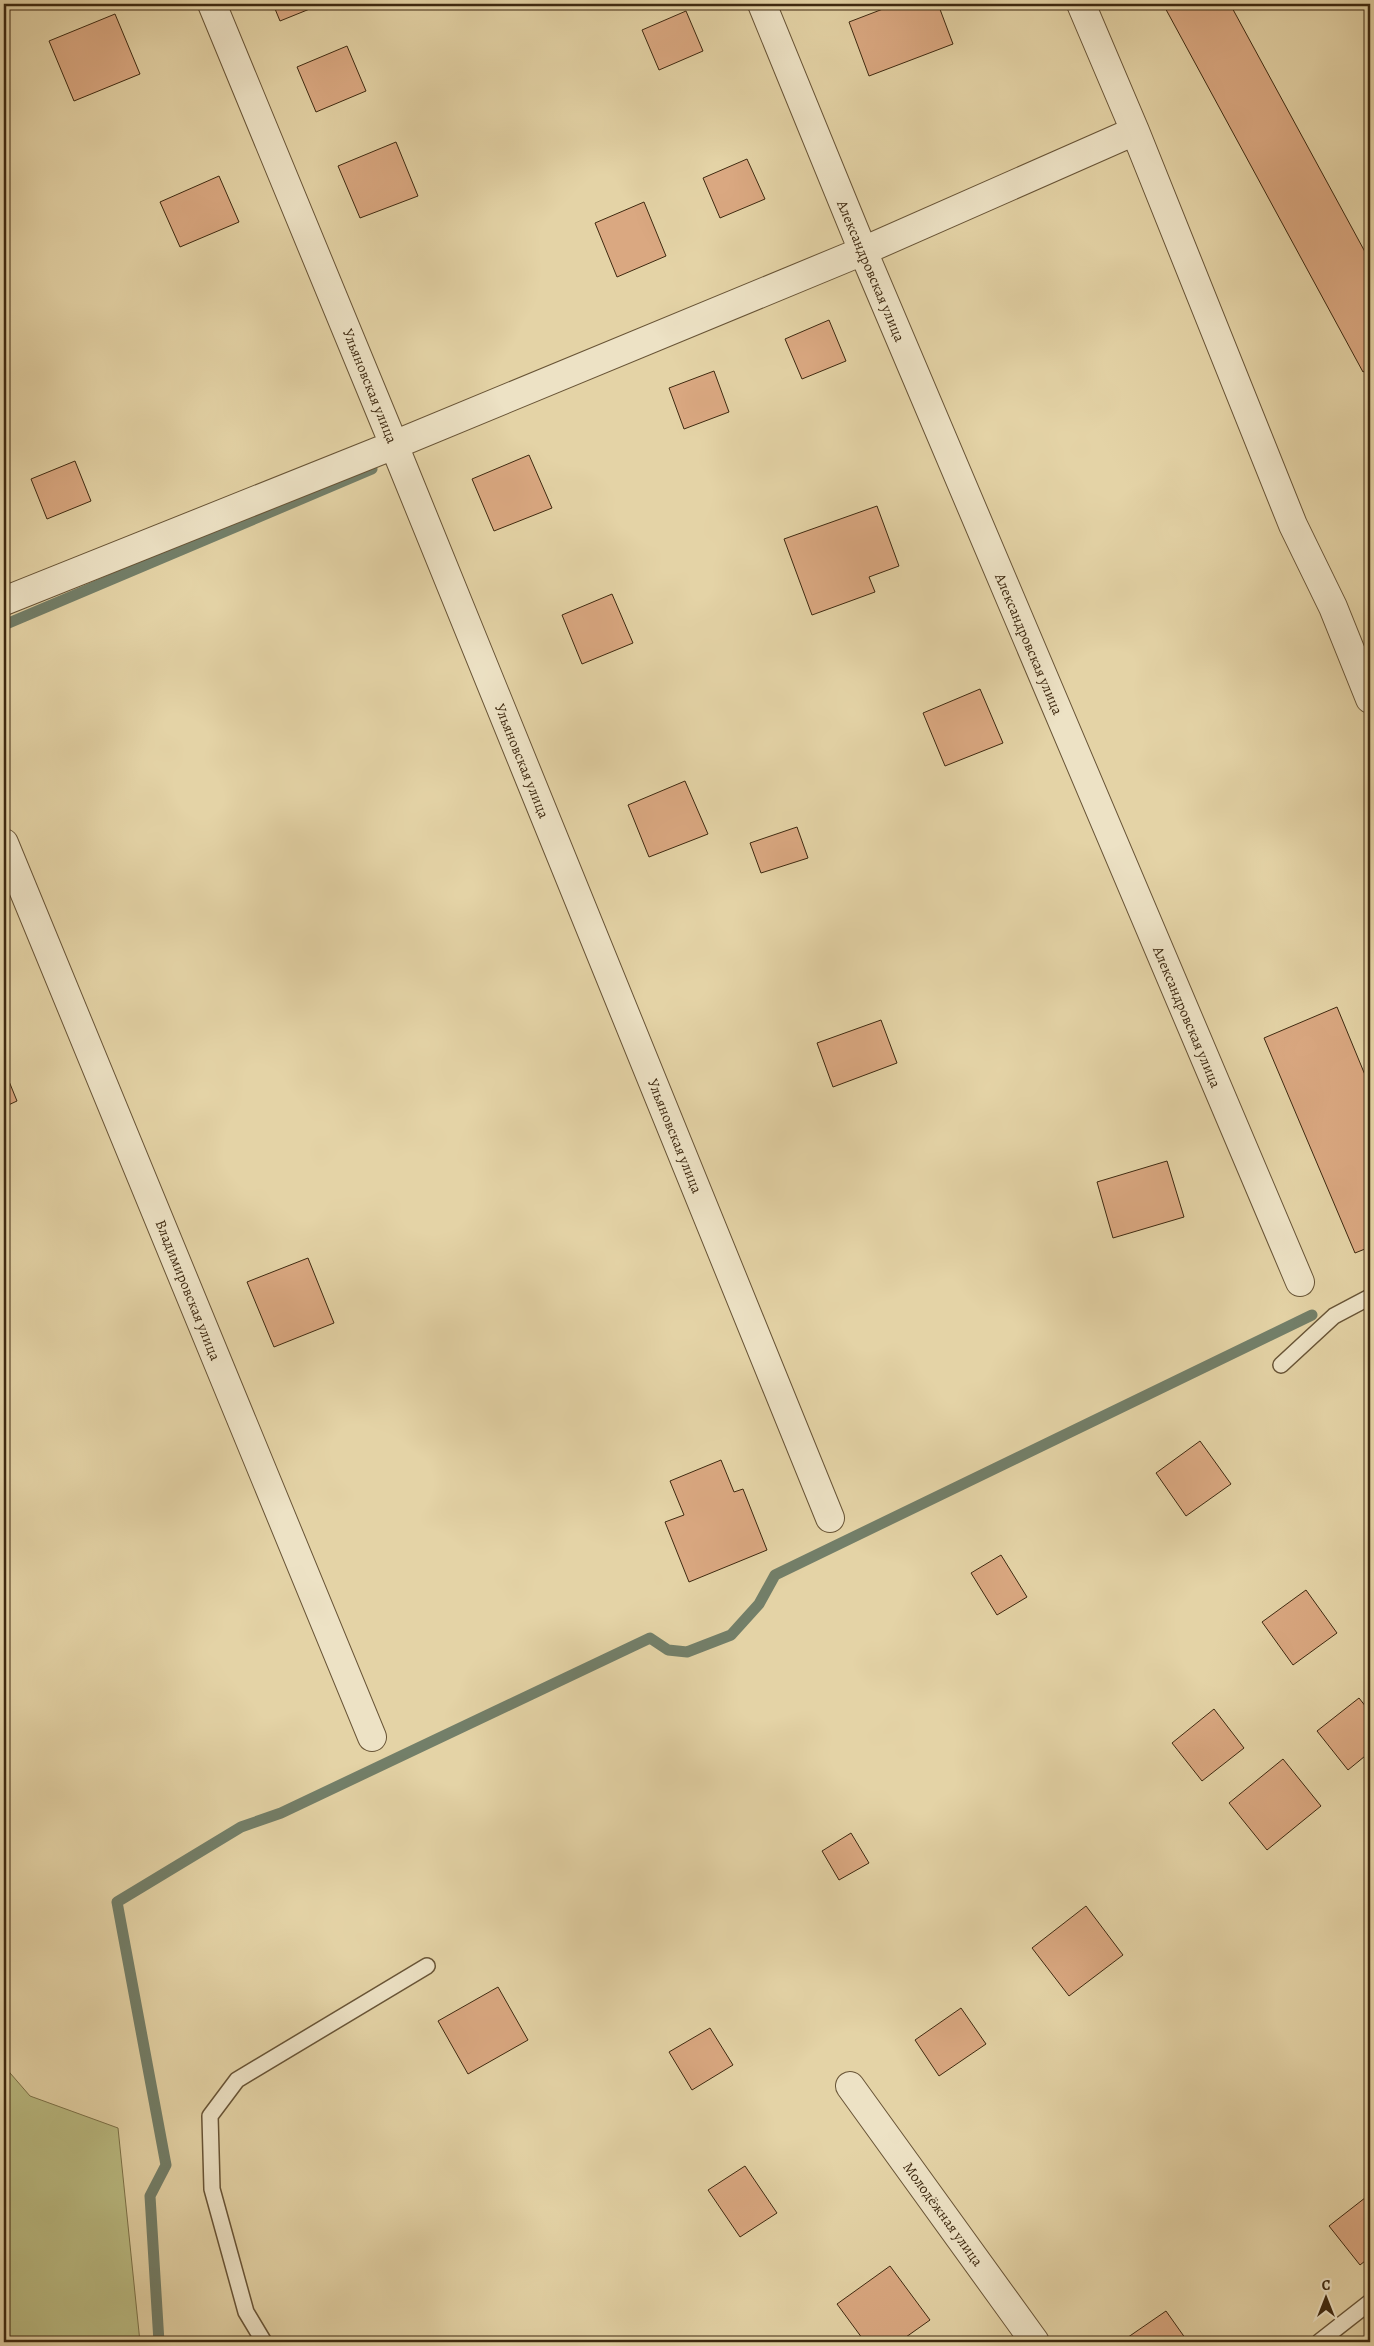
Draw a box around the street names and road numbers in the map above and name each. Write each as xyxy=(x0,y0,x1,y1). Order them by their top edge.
street label: Александровская улица xyxy=(832,196,910,345)
street label: Ульяновская улица xyxy=(338,326,402,446)
street label: Александровская улица xyxy=(990,569,1068,718)
street label: Ульяновская улица xyxy=(490,701,554,821)
street label: Александровская улица xyxy=(1148,942,1226,1091)
street label: Ульяновская улица xyxy=(643,1076,707,1196)
street label: Владимировская улица xyxy=(151,1217,225,1364)
street label: Молодёжная улица xyxy=(898,2158,988,2270)

